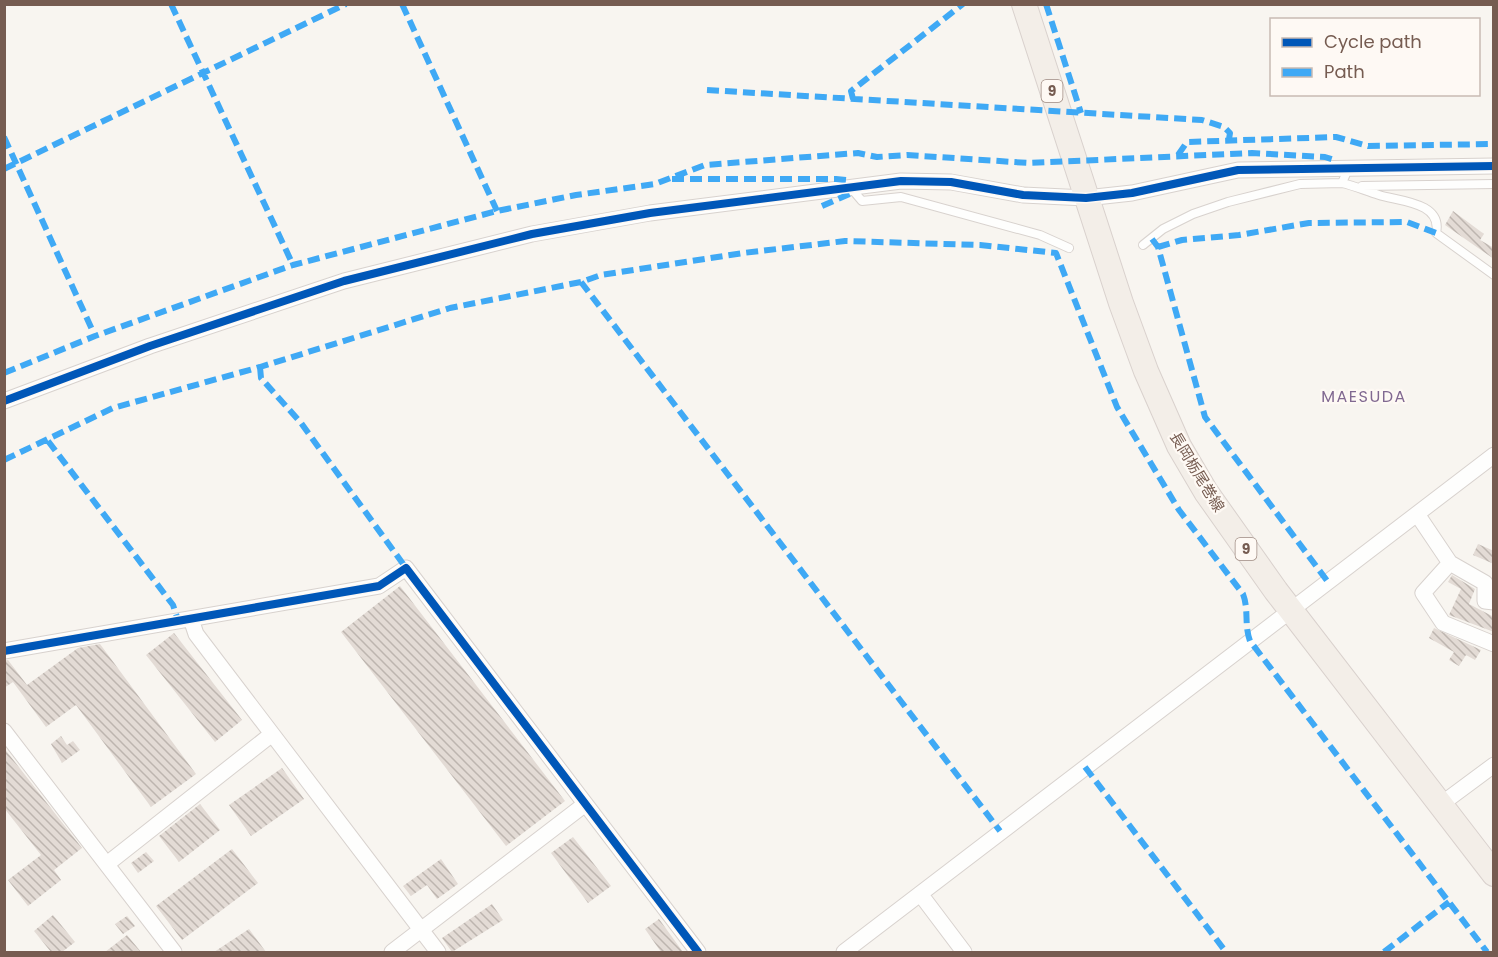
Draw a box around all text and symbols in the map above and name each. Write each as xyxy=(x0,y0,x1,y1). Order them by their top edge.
legend xyxy=(1270,18,1480,96)
text: Cycle path xyxy=(1324,29,1422,54)
text: Path xyxy=(1324,59,1365,84)
road number: 9 xyxy=(1042,80,1062,102)
district label: MAESUDA xyxy=(1321,385,1407,408)
street label: 長岡栃尾巻線 xyxy=(1165,428,1230,516)
road number: 9 xyxy=(1236,538,1256,560)

